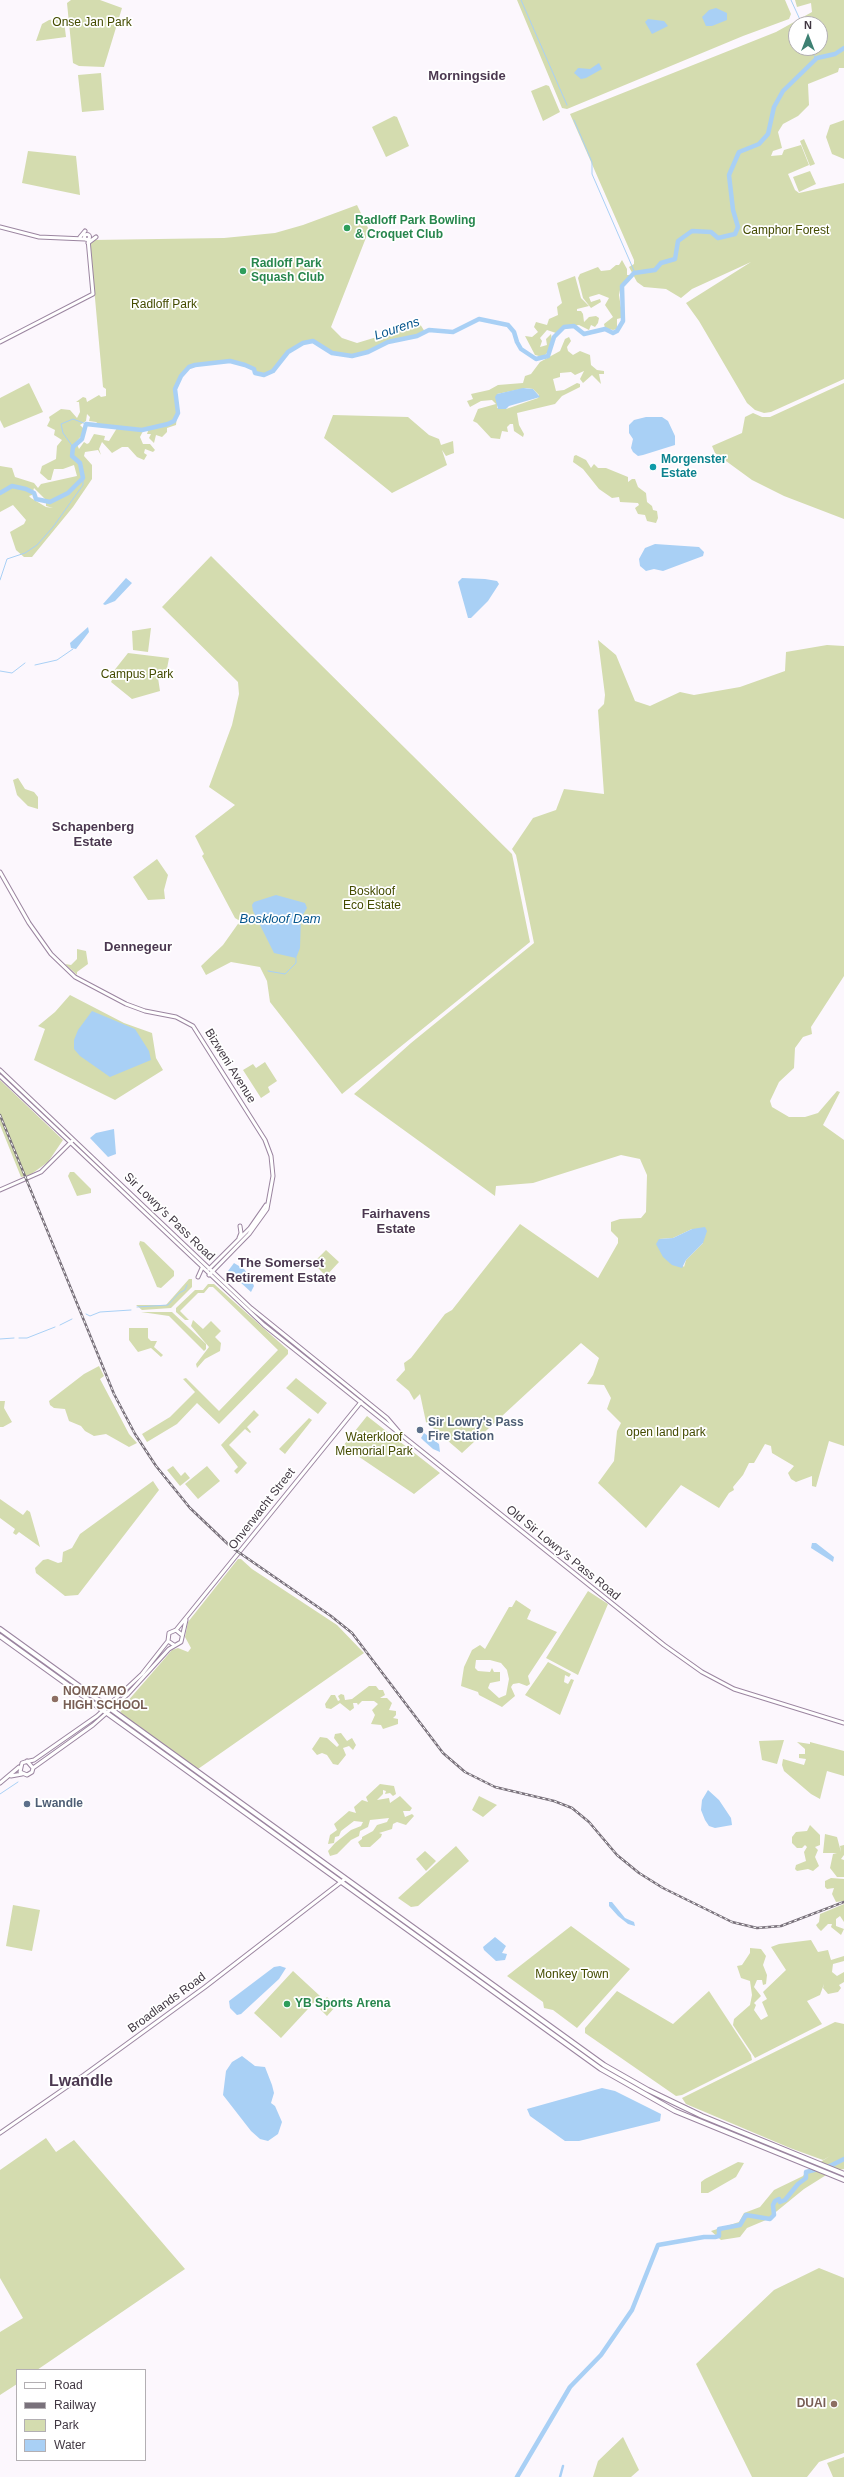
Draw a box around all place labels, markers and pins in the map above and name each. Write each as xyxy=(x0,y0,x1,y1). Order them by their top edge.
place label: Radloff Park Bowling & Croquet Club xyxy=(355,214,476,242)
marker: Radloff Park Bowling & Croquet Club xyxy=(342,223,352,233)
place label: Radloff Park Squash Club xyxy=(251,257,324,285)
marker: Radloff Park Squash Club xyxy=(238,266,248,276)
place label: Morgenster Estate xyxy=(661,453,726,481)
marker: Morgenster Estate xyxy=(648,462,658,472)
place label: Sir Lowry's Pass Fire Station xyxy=(428,1416,524,1444)
marker: Sir Lowry's Pass Fire Station xyxy=(415,1425,425,1435)
place label: NOMZAMO HIGH SCHOOL xyxy=(63,1685,148,1713)
marker: NOMZAMO HIGH SCHOOL xyxy=(50,1694,60,1704)
place label: Lwandle xyxy=(35,1797,83,1811)
marker: Lwandle xyxy=(22,1799,32,1809)
place label: YB Sports Arena xyxy=(295,1997,390,2011)
marker: YB Sports Arena xyxy=(282,1999,292,2009)
place label: DUAI xyxy=(797,2397,826,2411)
marker: DUAI xyxy=(829,2399,839,2409)

